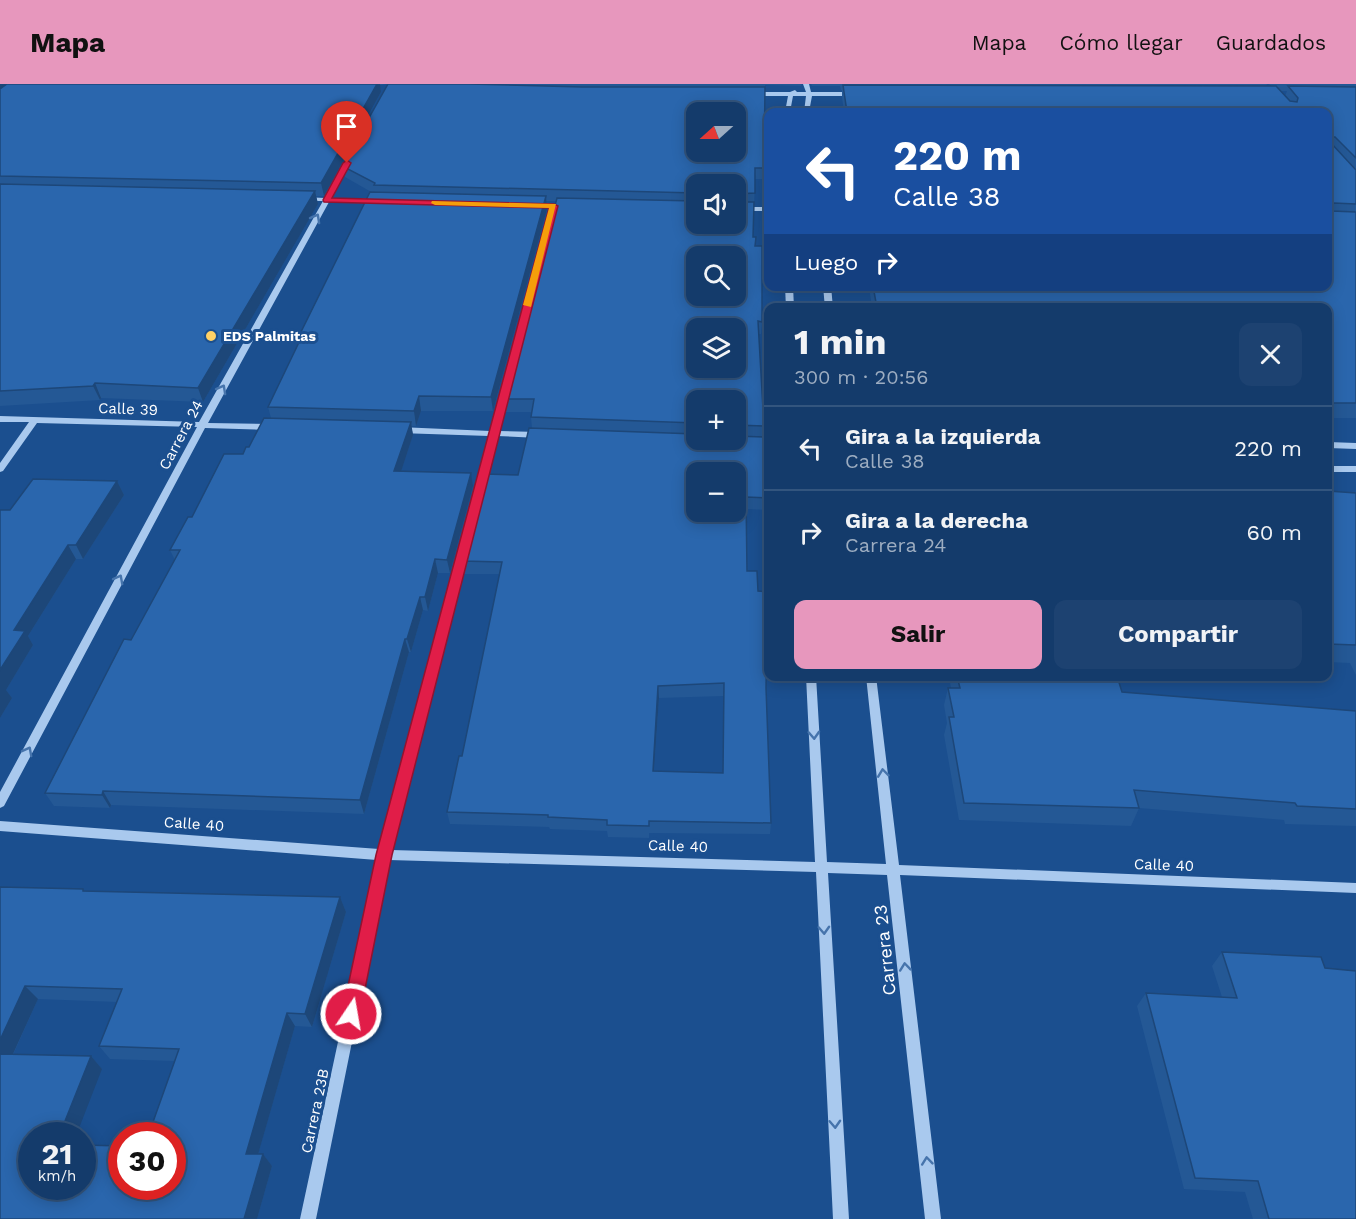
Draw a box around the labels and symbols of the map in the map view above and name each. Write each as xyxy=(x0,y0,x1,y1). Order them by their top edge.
pin xyxy=(321,101,372,163)
north arrow xyxy=(686,102,746,162)
one-way arrow xyxy=(309,214,321,224)
place label: EDS Palmitas xyxy=(223,328,316,344)
marker: EDS Palmitas xyxy=(204,329,218,343)
one-way arrow xyxy=(215,385,226,395)
street label: Carrera 24 xyxy=(155,397,207,473)
street label: Calle 39 xyxy=(98,399,158,419)
one-way arrow xyxy=(112,575,123,585)
one-way arrow xyxy=(807,730,820,739)
one-way arrow xyxy=(20,746,32,757)
one-way arrow xyxy=(877,769,890,778)
street label: Calle 40 xyxy=(163,813,225,835)
street label: Calle 40 xyxy=(648,836,708,856)
street label: Calle 40 xyxy=(1134,855,1194,875)
street label: Carrera 23 xyxy=(869,904,900,997)
one-way arrow xyxy=(817,925,830,934)
one-way arrow xyxy=(900,962,912,972)
position arrow xyxy=(319,982,383,1046)
street label: Carrera 23B xyxy=(297,1067,333,1155)
one-way arrow xyxy=(829,1120,842,1129)
speed limit sign: 30 xyxy=(108,1122,186,1200)
one-way arrow xyxy=(921,1156,933,1165)

